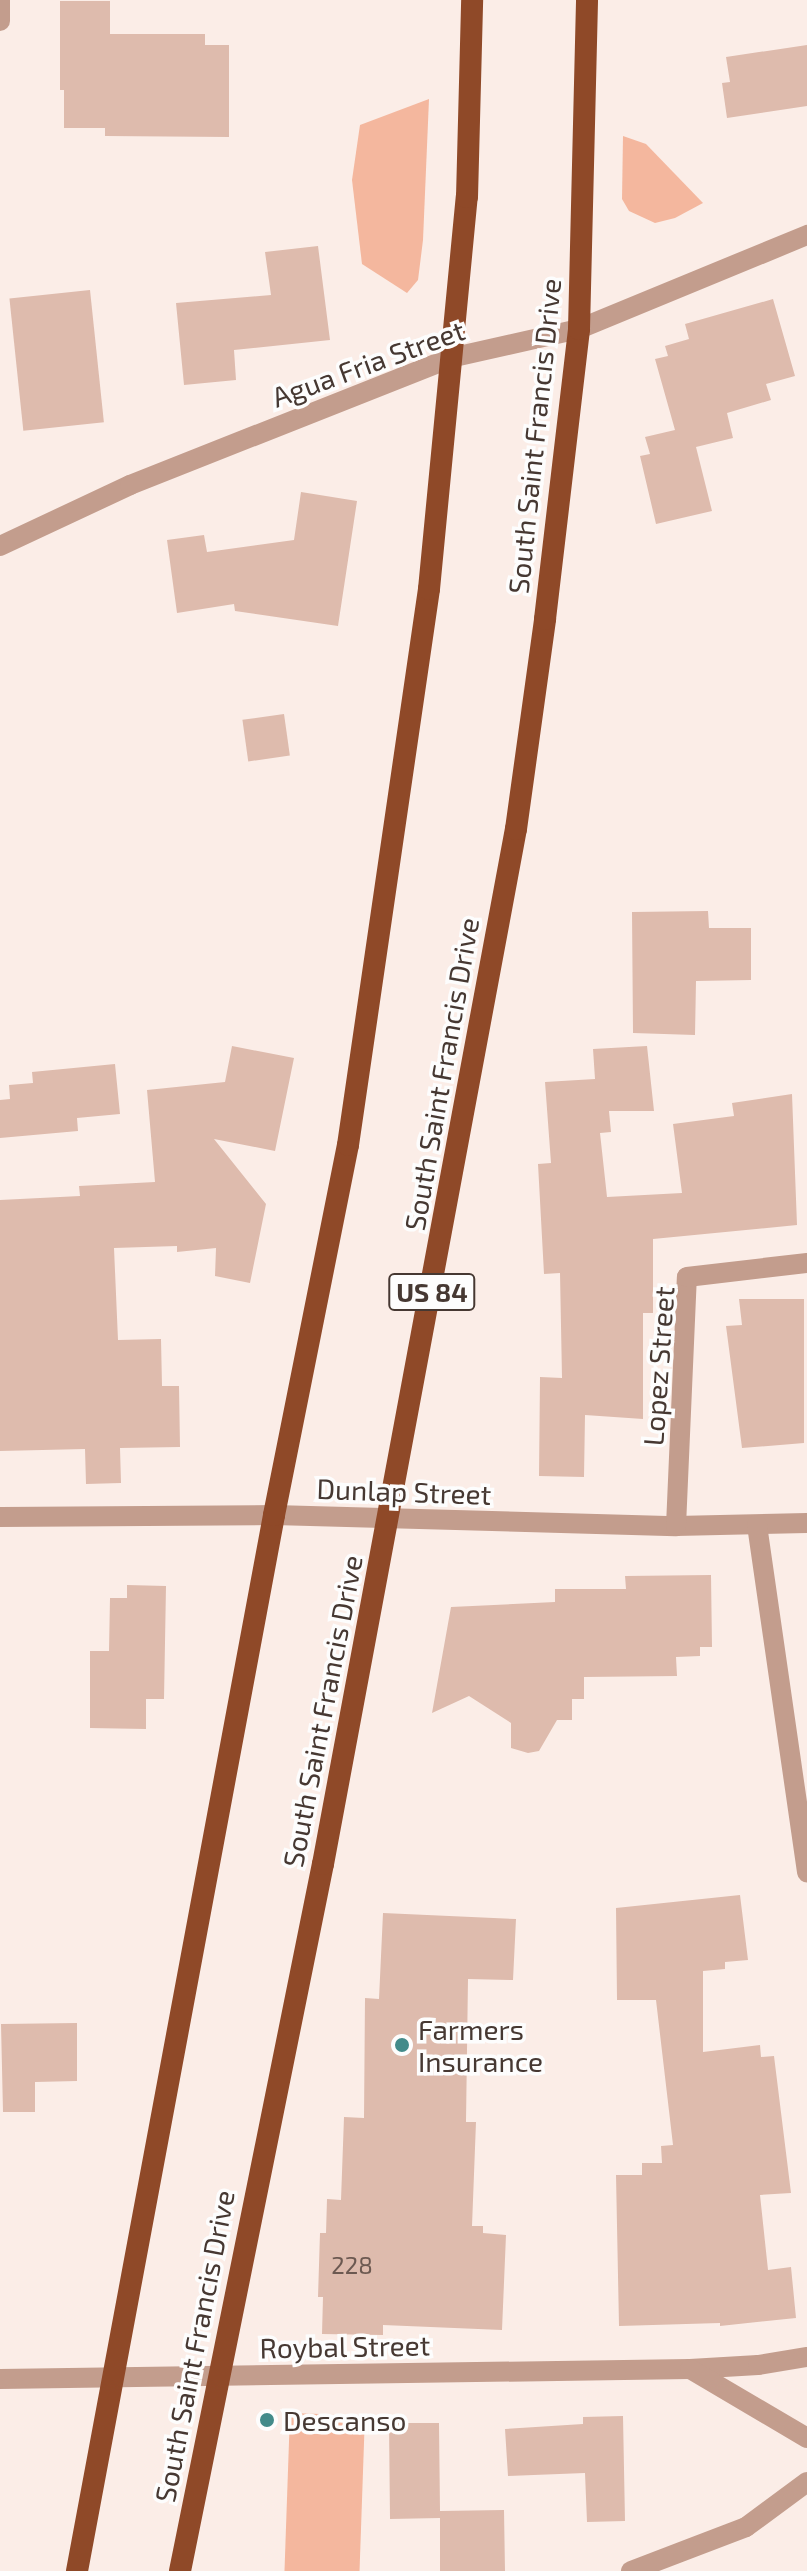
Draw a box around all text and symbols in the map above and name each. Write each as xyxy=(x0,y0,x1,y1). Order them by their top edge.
street label: South Saint Francis Drive xyxy=(501,277,567,595)
street label: Agua Fria Street xyxy=(267,313,469,413)
street label: South Saint Francis Drive xyxy=(397,915,485,1233)
road number: US 84 xyxy=(388,1270,476,1314)
street label: Lopez Street xyxy=(636,1285,680,1447)
street label: Dunlap Street xyxy=(316,1471,492,1511)
street label: South Saint Francis Drive xyxy=(275,1552,369,1870)
place label: Farmers Insurance xyxy=(418,2012,543,2078)
marker: Farmers Insurance xyxy=(393,2036,411,2054)
street label: South Saint Francis Drive xyxy=(147,2187,241,2505)
house number: 228 xyxy=(331,2251,373,2279)
street label: Roybal Street xyxy=(259,2328,431,2364)
place label: Descanso xyxy=(283,2403,406,2437)
marker: Descanso xyxy=(258,2411,276,2429)

